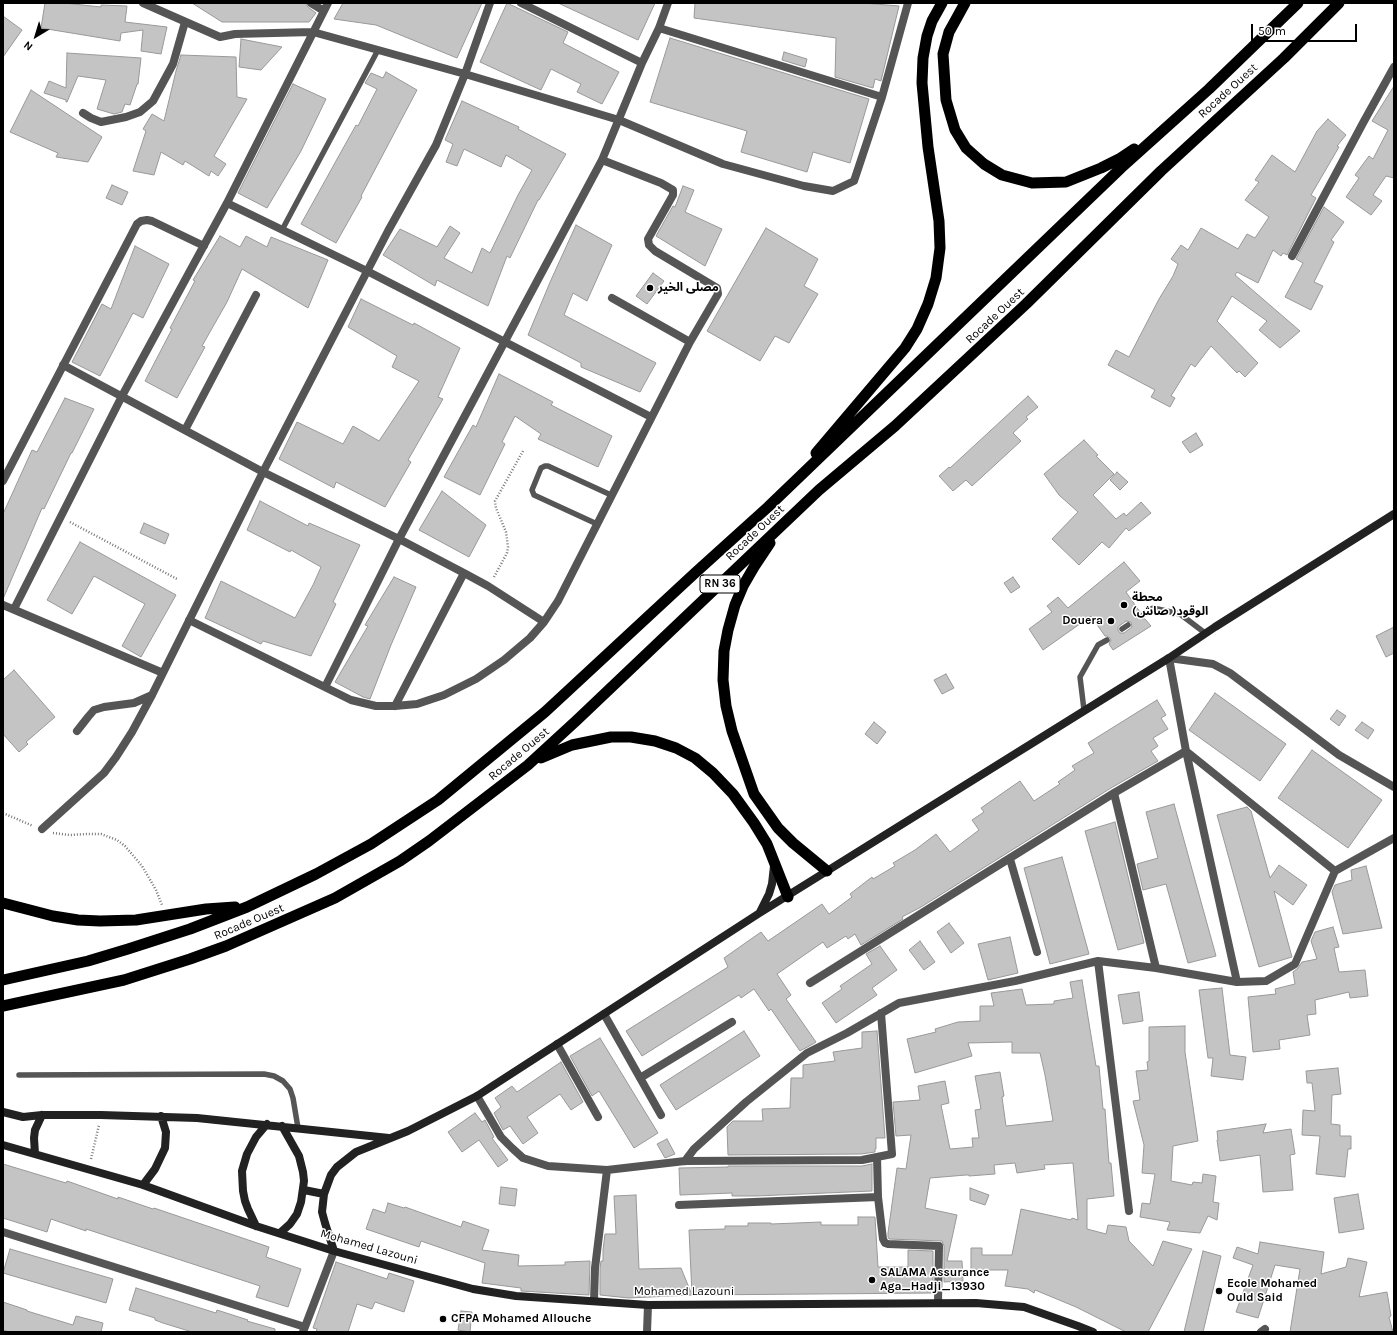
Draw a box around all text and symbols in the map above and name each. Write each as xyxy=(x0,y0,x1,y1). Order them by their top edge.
north arrow xyxy=(16,16,56,56)
scale bar xyxy=(1253,16,1359,42)
text: 50 m xyxy=(1258,24,1286,38)
text: N xyxy=(21,38,35,53)
street label: Rocade Ouest xyxy=(1195,61,1261,121)
place label: مصلى الخير xyxy=(658,281,719,295)
marker: مصلى الخير xyxy=(645,283,655,293)
street label: Rocade Ouest xyxy=(963,285,1027,347)
street label: Rocade Ouest xyxy=(723,502,787,564)
road number: RN 36 xyxy=(700,575,740,593)
place label: محطة الوقود( صاش) xyxy=(1132,591,1208,619)
marker: محطة الوقود( صاش) xyxy=(1119,600,1129,610)
place label: Douera xyxy=(1062,614,1103,628)
marker: Douera xyxy=(1106,616,1116,626)
street label: Rocade Ouest xyxy=(486,724,552,784)
street label: Rocade Ouest xyxy=(212,901,286,943)
street label: Mohamed Lazouni xyxy=(319,1226,419,1268)
place label: SALAMA Assurance Aga_Hadji_13930 xyxy=(880,1266,989,1294)
marker: SALAMA Assurance Aga_Hadji_13930 xyxy=(867,1275,877,1285)
place label: Ecole Mohamed Ould Said xyxy=(1227,1277,1317,1305)
street label: Mohamed Lazouni xyxy=(634,1285,734,1299)
marker: Ecole Mohamed Ould Said xyxy=(1214,1286,1224,1296)
place label: CFPA Mohamed Allouche xyxy=(451,1312,591,1326)
marker: CFPA Mohamed Allouche xyxy=(438,1314,448,1324)

